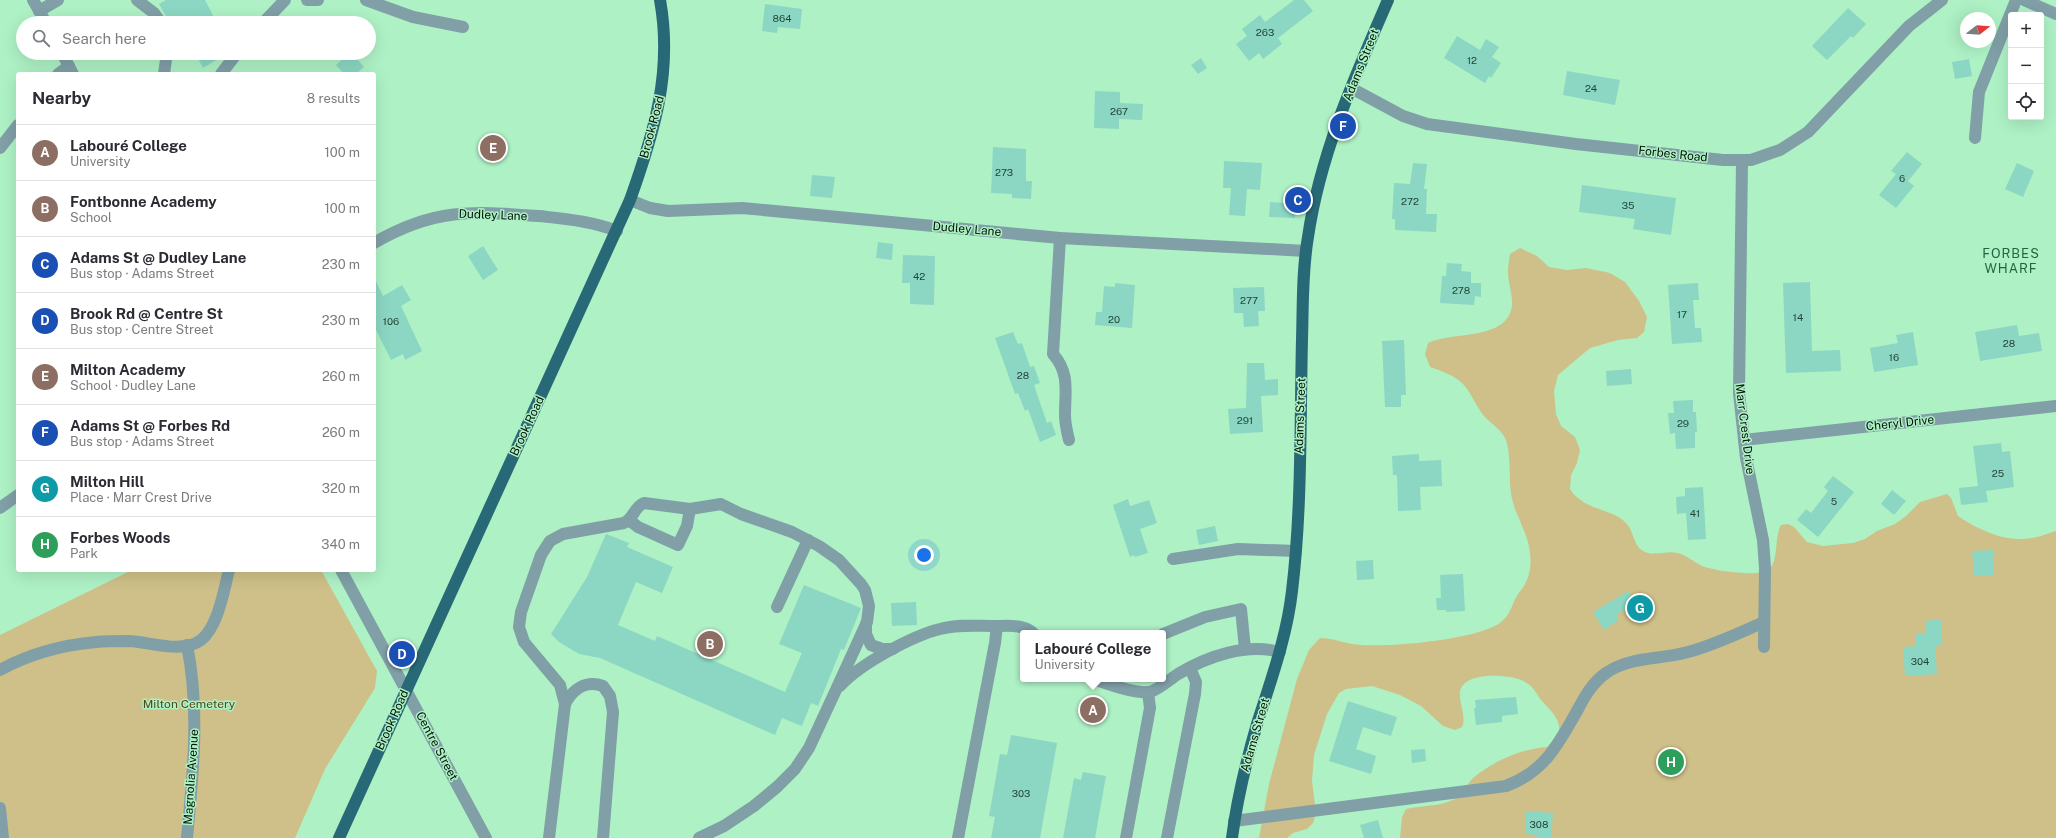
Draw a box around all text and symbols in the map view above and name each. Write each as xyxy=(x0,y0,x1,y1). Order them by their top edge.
house number: 864 xyxy=(773,12,791,24)
north arrow xyxy=(1960,12,1996,48)
map controls xyxy=(2008,12,2044,120)
button: + xyxy=(2008,12,2044,48)
search box xyxy=(16,16,376,60)
house number: 263 xyxy=(1256,26,1274,38)
icon: search xyxy=(30,27,52,49)
street label: Adams Street xyxy=(1340,27,1382,103)
text: Search here xyxy=(62,30,146,47)
button: − xyxy=(2008,48,2044,84)
house number: 12 xyxy=(1467,54,1477,66)
house number: 24 xyxy=(1585,82,1597,94)
button: locate xyxy=(2008,84,2044,120)
text: Nearby xyxy=(32,88,91,108)
text: 8 results xyxy=(307,91,360,106)
street label: Brook Road xyxy=(637,94,667,160)
house number: 267 xyxy=(1110,105,1128,117)
pin: F xyxy=(1330,111,1356,141)
pin: E xyxy=(480,133,506,163)
text: Labouré College xyxy=(70,137,187,154)
street label: Forbes Road xyxy=(1638,143,1708,165)
text: A xyxy=(40,145,50,160)
text: 100 m xyxy=(324,145,360,160)
text: University xyxy=(70,154,130,169)
house number: 273 xyxy=(995,166,1013,178)
house number: 6 xyxy=(1899,172,1905,184)
pin: C xyxy=(1285,185,1311,215)
text: Fontbonne Academy xyxy=(70,193,217,210)
house number: 272 xyxy=(1401,195,1419,207)
house number: 35 xyxy=(1622,199,1634,211)
text: B xyxy=(41,201,49,216)
text: 100 m xyxy=(324,201,360,216)
street label: Dudley Lane xyxy=(458,207,528,223)
text: School xyxy=(70,210,112,225)
street label: Dudley Lane xyxy=(932,219,1002,239)
district label: FORBES WHARF xyxy=(1982,246,2040,276)
text: Adams St @ Dudley Lane xyxy=(70,249,246,266)
text: C xyxy=(40,257,50,272)
text: 230 m xyxy=(322,257,360,272)
text: Bus stop · Adams Street xyxy=(70,266,214,281)
house number: 42 xyxy=(913,270,925,282)
house number: 278 xyxy=(1452,284,1470,296)
house number: 277 xyxy=(1240,294,1258,306)
text: Brook Rd @ Centre St xyxy=(70,305,223,322)
house number: 17 xyxy=(1677,308,1687,320)
house number: 14 xyxy=(1793,311,1803,323)
text: D xyxy=(40,313,50,328)
text: 230 m xyxy=(322,313,360,328)
house number: 20 xyxy=(1108,313,1120,325)
house number: 106 xyxy=(383,315,399,327)
text: Bus stop · Centre Street xyxy=(70,322,213,337)
house number: 28 xyxy=(2003,337,2015,349)
house number: 16 xyxy=(1889,351,1899,363)
text: Milton Academy xyxy=(70,361,186,378)
text: E xyxy=(41,369,49,384)
text: 260 m xyxy=(322,369,360,384)
house number: 28 xyxy=(1017,369,1029,381)
street label: Adams Street xyxy=(1292,377,1308,454)
text: School · Dudley Lane xyxy=(70,378,196,393)
street label: Marr Crest Drive xyxy=(1732,383,1758,475)
street label: Brook Road xyxy=(507,394,547,458)
street label: Cheryl Drive xyxy=(1865,412,1935,434)
house number: 291 xyxy=(1237,414,1253,426)
text: Adams St @ Forbes Rd xyxy=(70,417,230,434)
house number: 29 xyxy=(1677,417,1689,429)
text: F xyxy=(41,425,49,440)
text: 260 m xyxy=(322,425,360,440)
text: Bus stop · Adams Street xyxy=(70,434,214,449)
house number: 25 xyxy=(1992,467,2004,479)
text: Milton Hill xyxy=(70,473,144,490)
text: G xyxy=(40,481,50,496)
text: 320 m xyxy=(322,481,360,496)
text: Place · Marr Crest Drive xyxy=(70,490,212,505)
house number: 5 xyxy=(1831,495,1837,507)
house number: 41 xyxy=(1690,507,1700,519)
text: Forbes Woods xyxy=(70,529,170,546)
text: H xyxy=(40,537,50,552)
text: 340 m xyxy=(321,537,360,552)
your location xyxy=(914,545,934,565)
text: Park xyxy=(70,546,98,561)
pin: G xyxy=(1627,593,1653,623)
pin: B xyxy=(697,629,723,659)
popup xyxy=(1020,630,1166,682)
pin: D xyxy=(389,639,415,669)
text: Labouré College xyxy=(1035,640,1151,657)
house number: 304 xyxy=(1911,655,1929,667)
text: University xyxy=(1035,657,1095,672)
street label: Brook Road xyxy=(373,688,411,752)
pin: A xyxy=(1080,695,1106,725)
street label: Adams Street xyxy=(1238,696,1272,774)
park label: Milton Cemetery xyxy=(143,697,236,711)
street label: Centre Street xyxy=(413,709,461,783)
street label: Magnolia Avenue xyxy=(181,729,201,825)
pin: H xyxy=(1658,747,1684,777)
house number: 303 xyxy=(1012,787,1030,799)
house number: 308 xyxy=(1530,818,1548,830)

